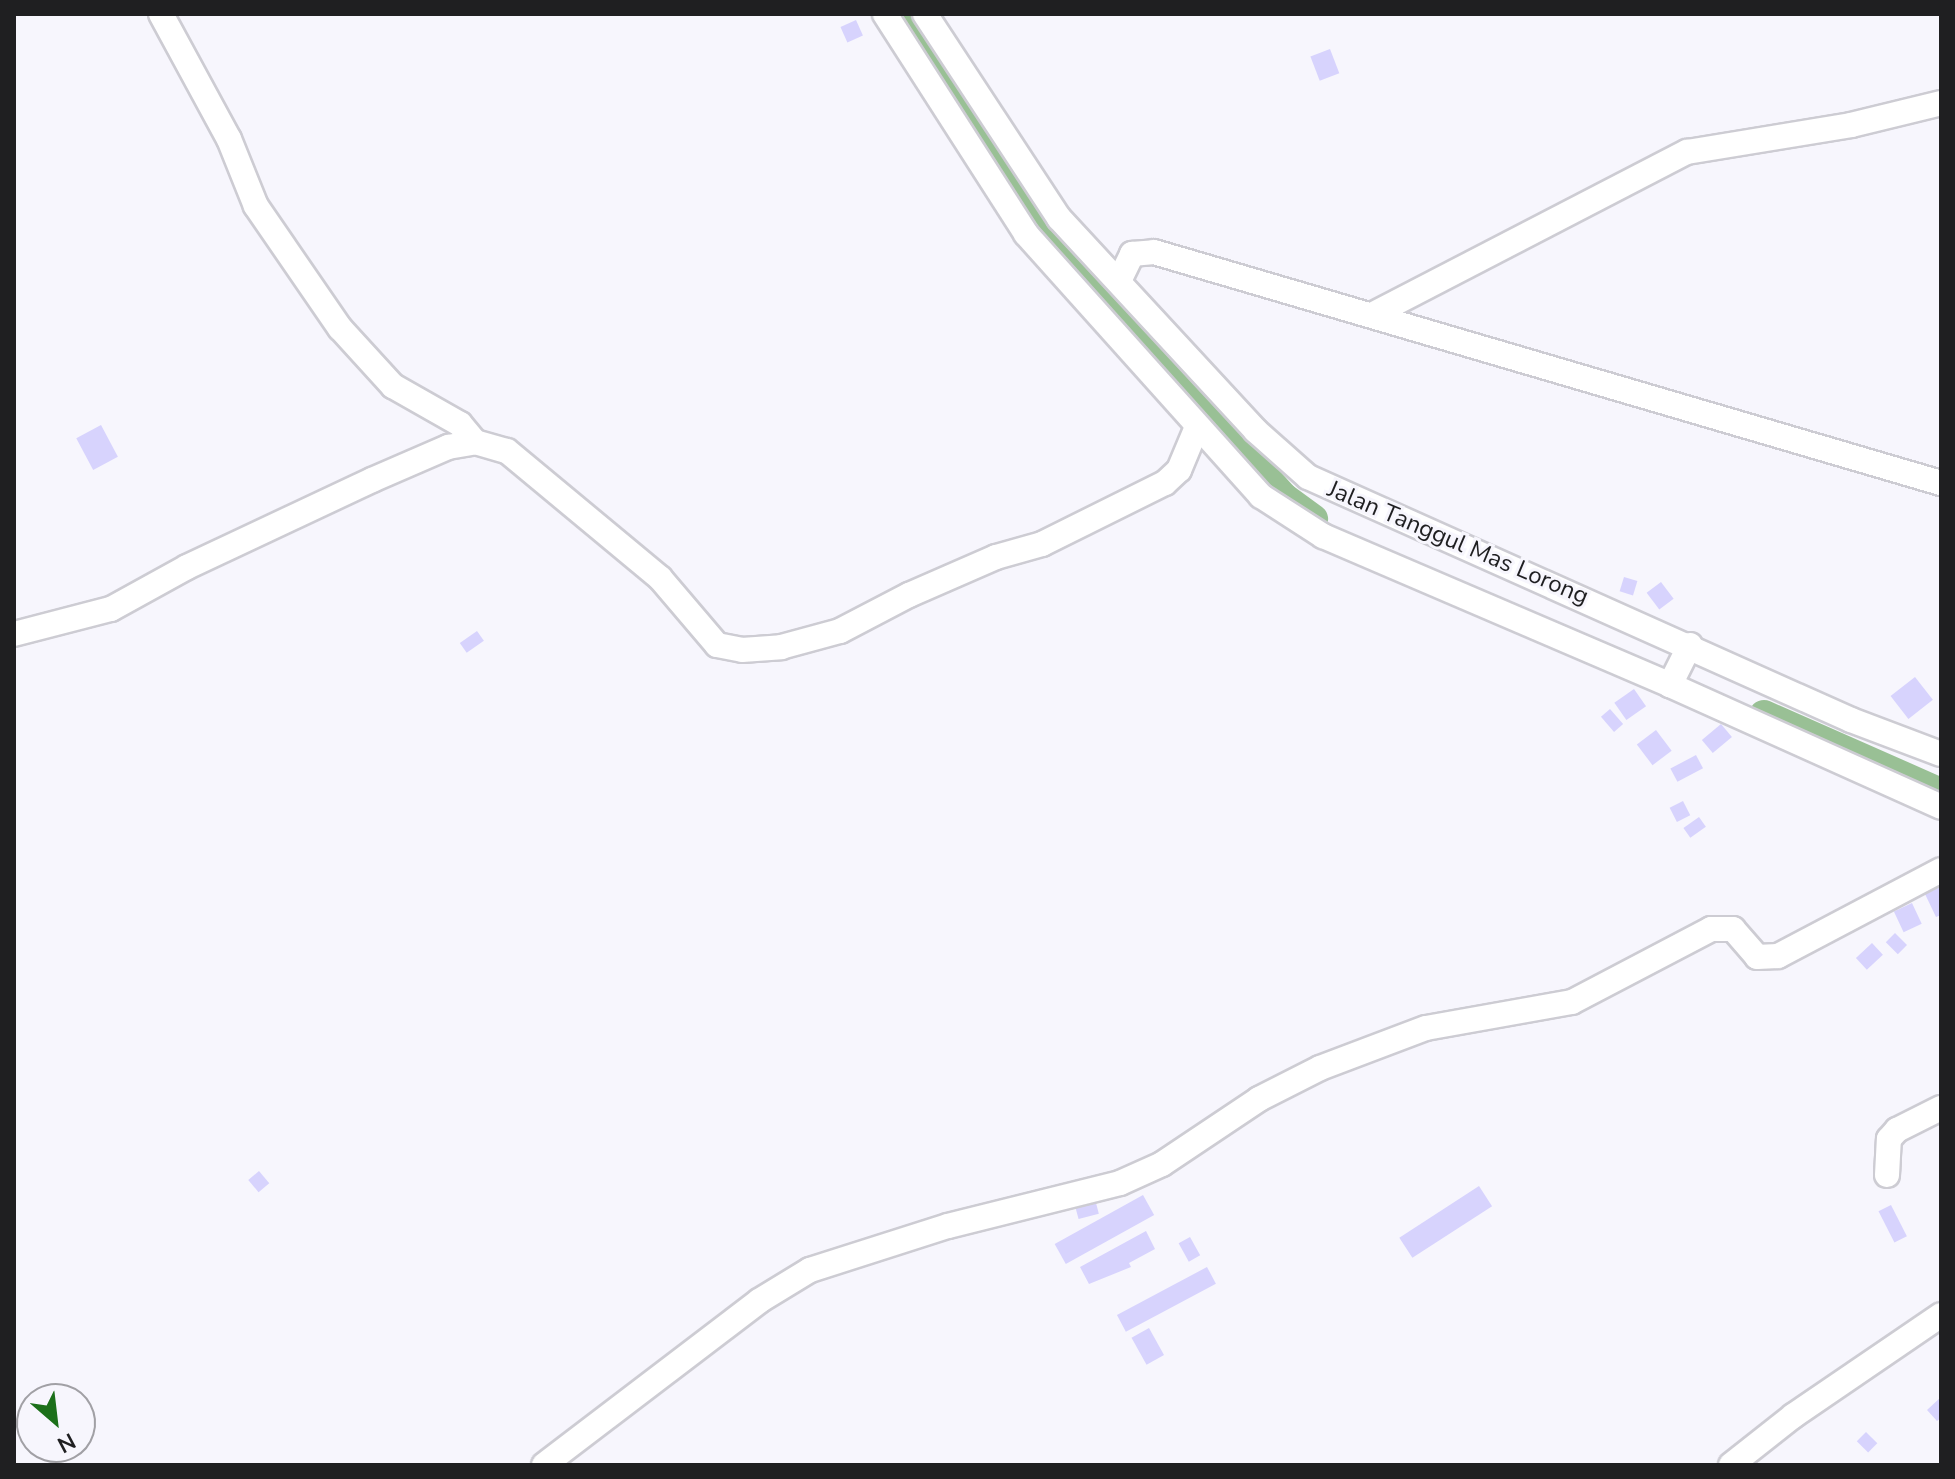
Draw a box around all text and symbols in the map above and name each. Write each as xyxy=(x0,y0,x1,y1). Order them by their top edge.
street label: Jalan Tanggul Mas Lorong xyxy=(1323,475,1593,611)
north arrow xyxy=(16,1383,96,1463)
text: N xyxy=(52,1425,81,1460)

